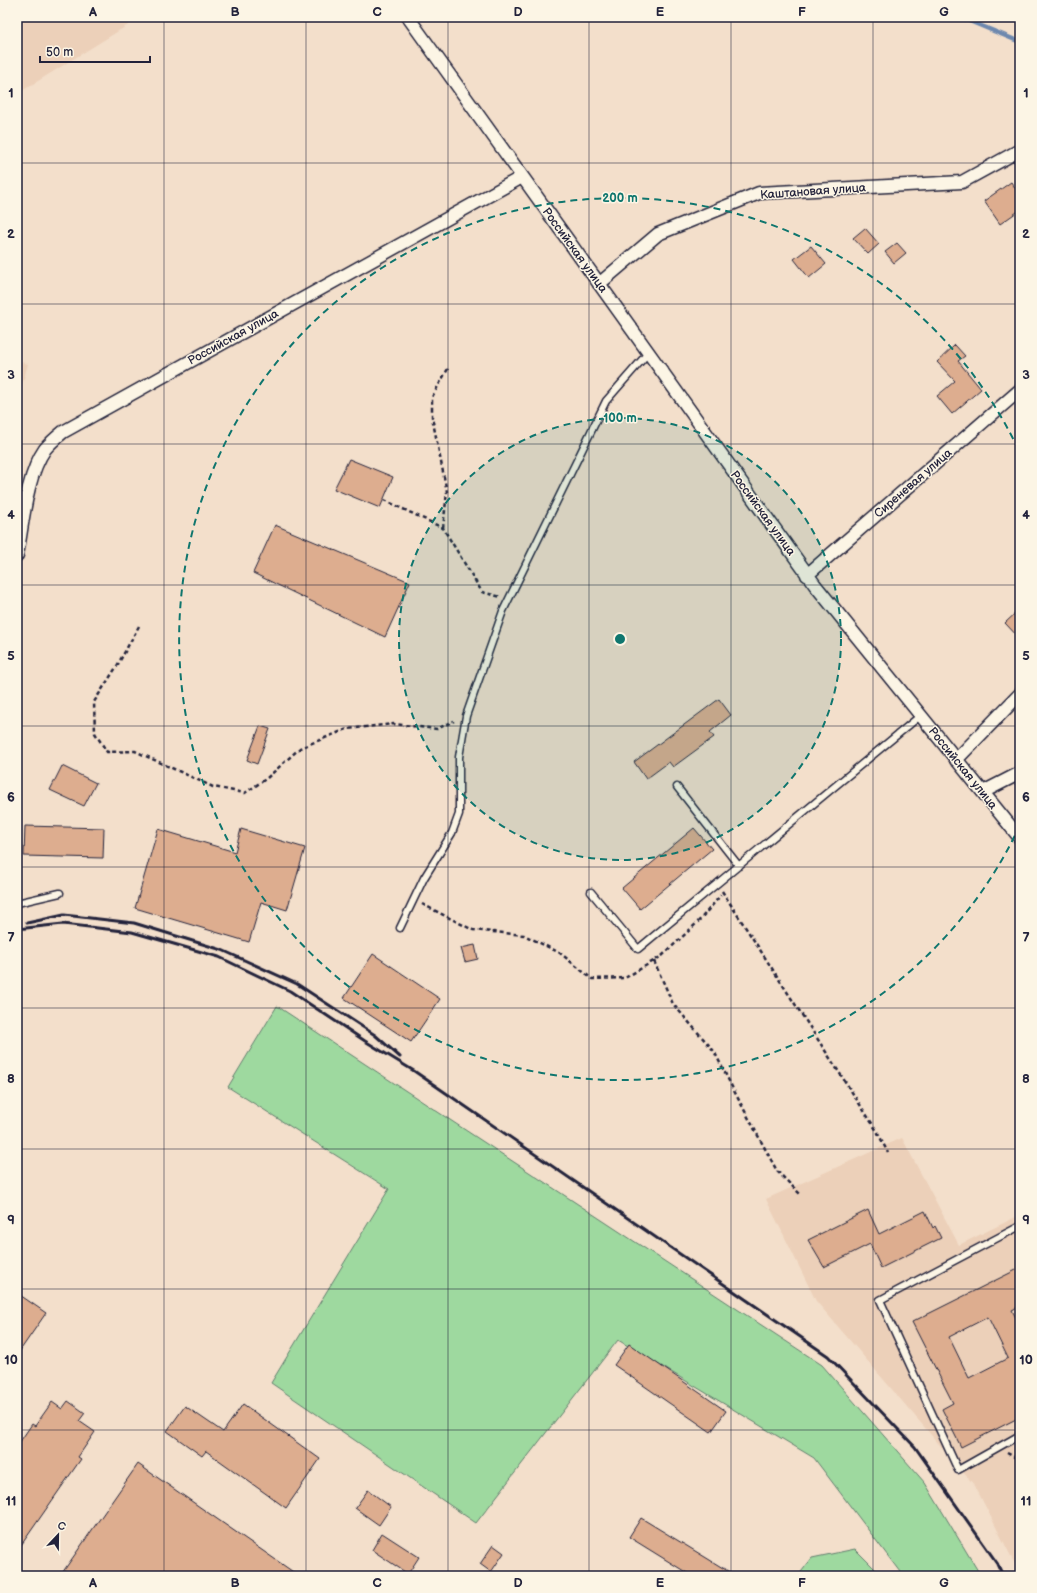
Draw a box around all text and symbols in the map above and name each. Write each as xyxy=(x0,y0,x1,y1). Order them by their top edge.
text: A xyxy=(88,4,97,20)
text: B xyxy=(230,4,240,20)
text: C xyxy=(372,4,382,20)
text: D xyxy=(513,4,523,20)
text: E xyxy=(656,4,665,20)
text: F xyxy=(798,4,806,20)
text: G xyxy=(939,4,949,20)
scale bar xyxy=(40,38,150,64)
text: 50 m xyxy=(46,45,73,60)
text: 1 xyxy=(8,85,14,101)
text: 1 xyxy=(1023,85,1029,101)
street label: Каштановая улица xyxy=(760,180,866,203)
text: 200 m xyxy=(602,191,638,206)
street label: Российская улица xyxy=(539,205,610,296)
text: 2 xyxy=(7,226,15,242)
text: 2 xyxy=(1022,226,1030,242)
street label: Российская улица xyxy=(185,306,281,369)
text: 3 xyxy=(7,367,15,383)
text: 3 xyxy=(1022,367,1030,383)
text: 100 m xyxy=(603,411,637,426)
street label: Сиреневая улица xyxy=(871,445,955,521)
street label: Российская улица xyxy=(727,468,798,559)
text: 4 xyxy=(7,507,15,523)
text: 4 xyxy=(1022,507,1030,523)
centre of rings xyxy=(613,632,627,646)
text: 5 xyxy=(7,648,15,664)
text: 5 xyxy=(1022,648,1030,664)
street label: Российская улица xyxy=(925,724,1000,812)
text: 6 xyxy=(7,789,15,805)
text: 6 xyxy=(1022,789,1030,805)
text: 7 xyxy=(7,930,15,946)
text: 7 xyxy=(1022,930,1030,946)
text: 8 xyxy=(7,1071,15,1087)
text: 8 xyxy=(1022,1071,1030,1087)
text: 9 xyxy=(7,1212,15,1228)
text: 9 xyxy=(1022,1212,1030,1228)
text: 10 xyxy=(4,1352,18,1368)
text: 10 xyxy=(1019,1352,1033,1368)
text: 11 xyxy=(6,1493,16,1509)
text: 11 xyxy=(1021,1493,1031,1509)
north arrow xyxy=(38,1515,78,1555)
text: С xyxy=(56,1519,68,1534)
text: A xyxy=(88,1575,97,1591)
text: B xyxy=(230,1575,240,1591)
text: C xyxy=(372,1575,382,1591)
text: D xyxy=(513,1575,523,1591)
text: E xyxy=(656,1575,665,1591)
text: F xyxy=(798,1575,806,1591)
text: G xyxy=(939,1575,949,1591)

